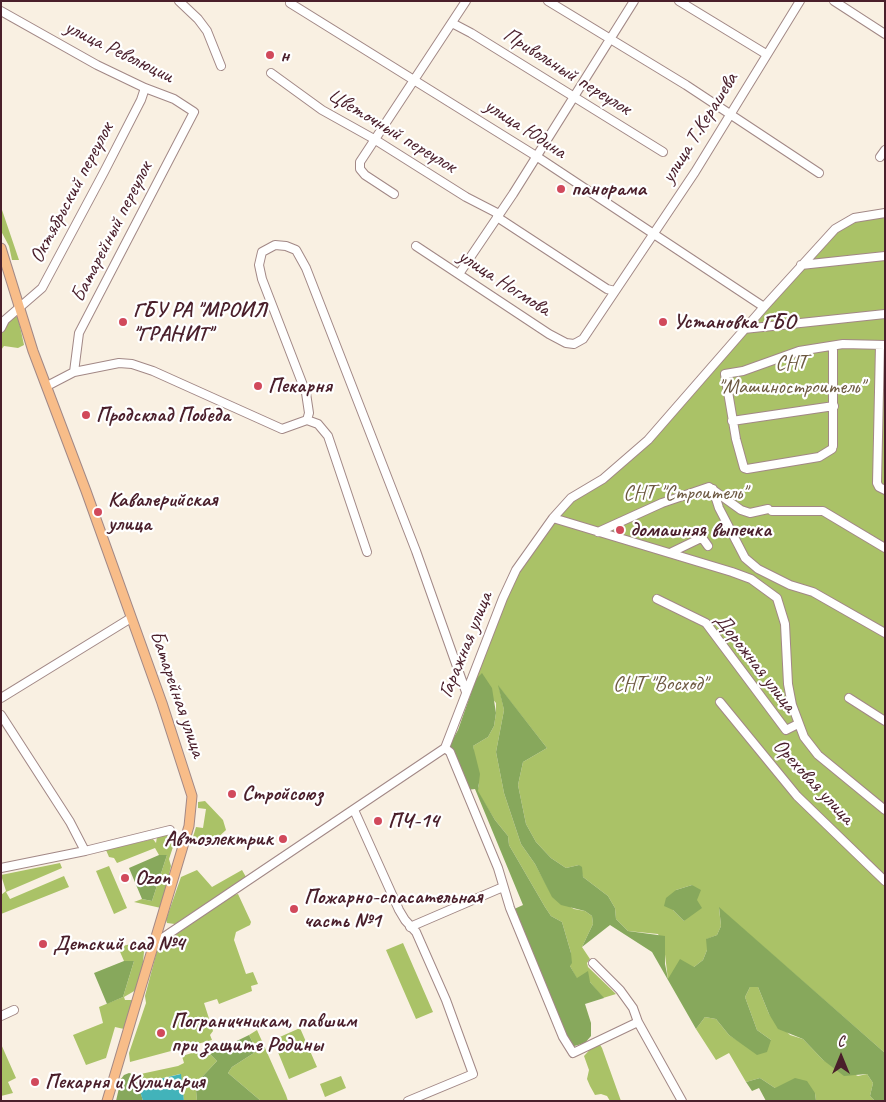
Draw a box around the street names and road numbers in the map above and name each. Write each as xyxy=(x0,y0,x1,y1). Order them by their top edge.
street label: улица Революции xyxy=(60,15,178,89)
street label: Привольный переулок xyxy=(498,23,636,121)
street label: улица Т.Керашева xyxy=(656,68,744,188)
street label: Цветочный переулок xyxy=(323,83,461,179)
street label: улица Юдина xyxy=(479,93,571,165)
street label: Октябрьский переулок xyxy=(24,119,120,267)
street label: Батарейный переулок xyxy=(66,158,158,306)
street label: улица Ногмова xyxy=(453,244,555,322)
street label: Гаражная улица xyxy=(433,589,499,701)
street label: Дорожная улица xyxy=(708,608,802,718)
street label: Батарейная улица xyxy=(144,627,210,761)
street label: Ореховая улица xyxy=(767,734,859,830)

